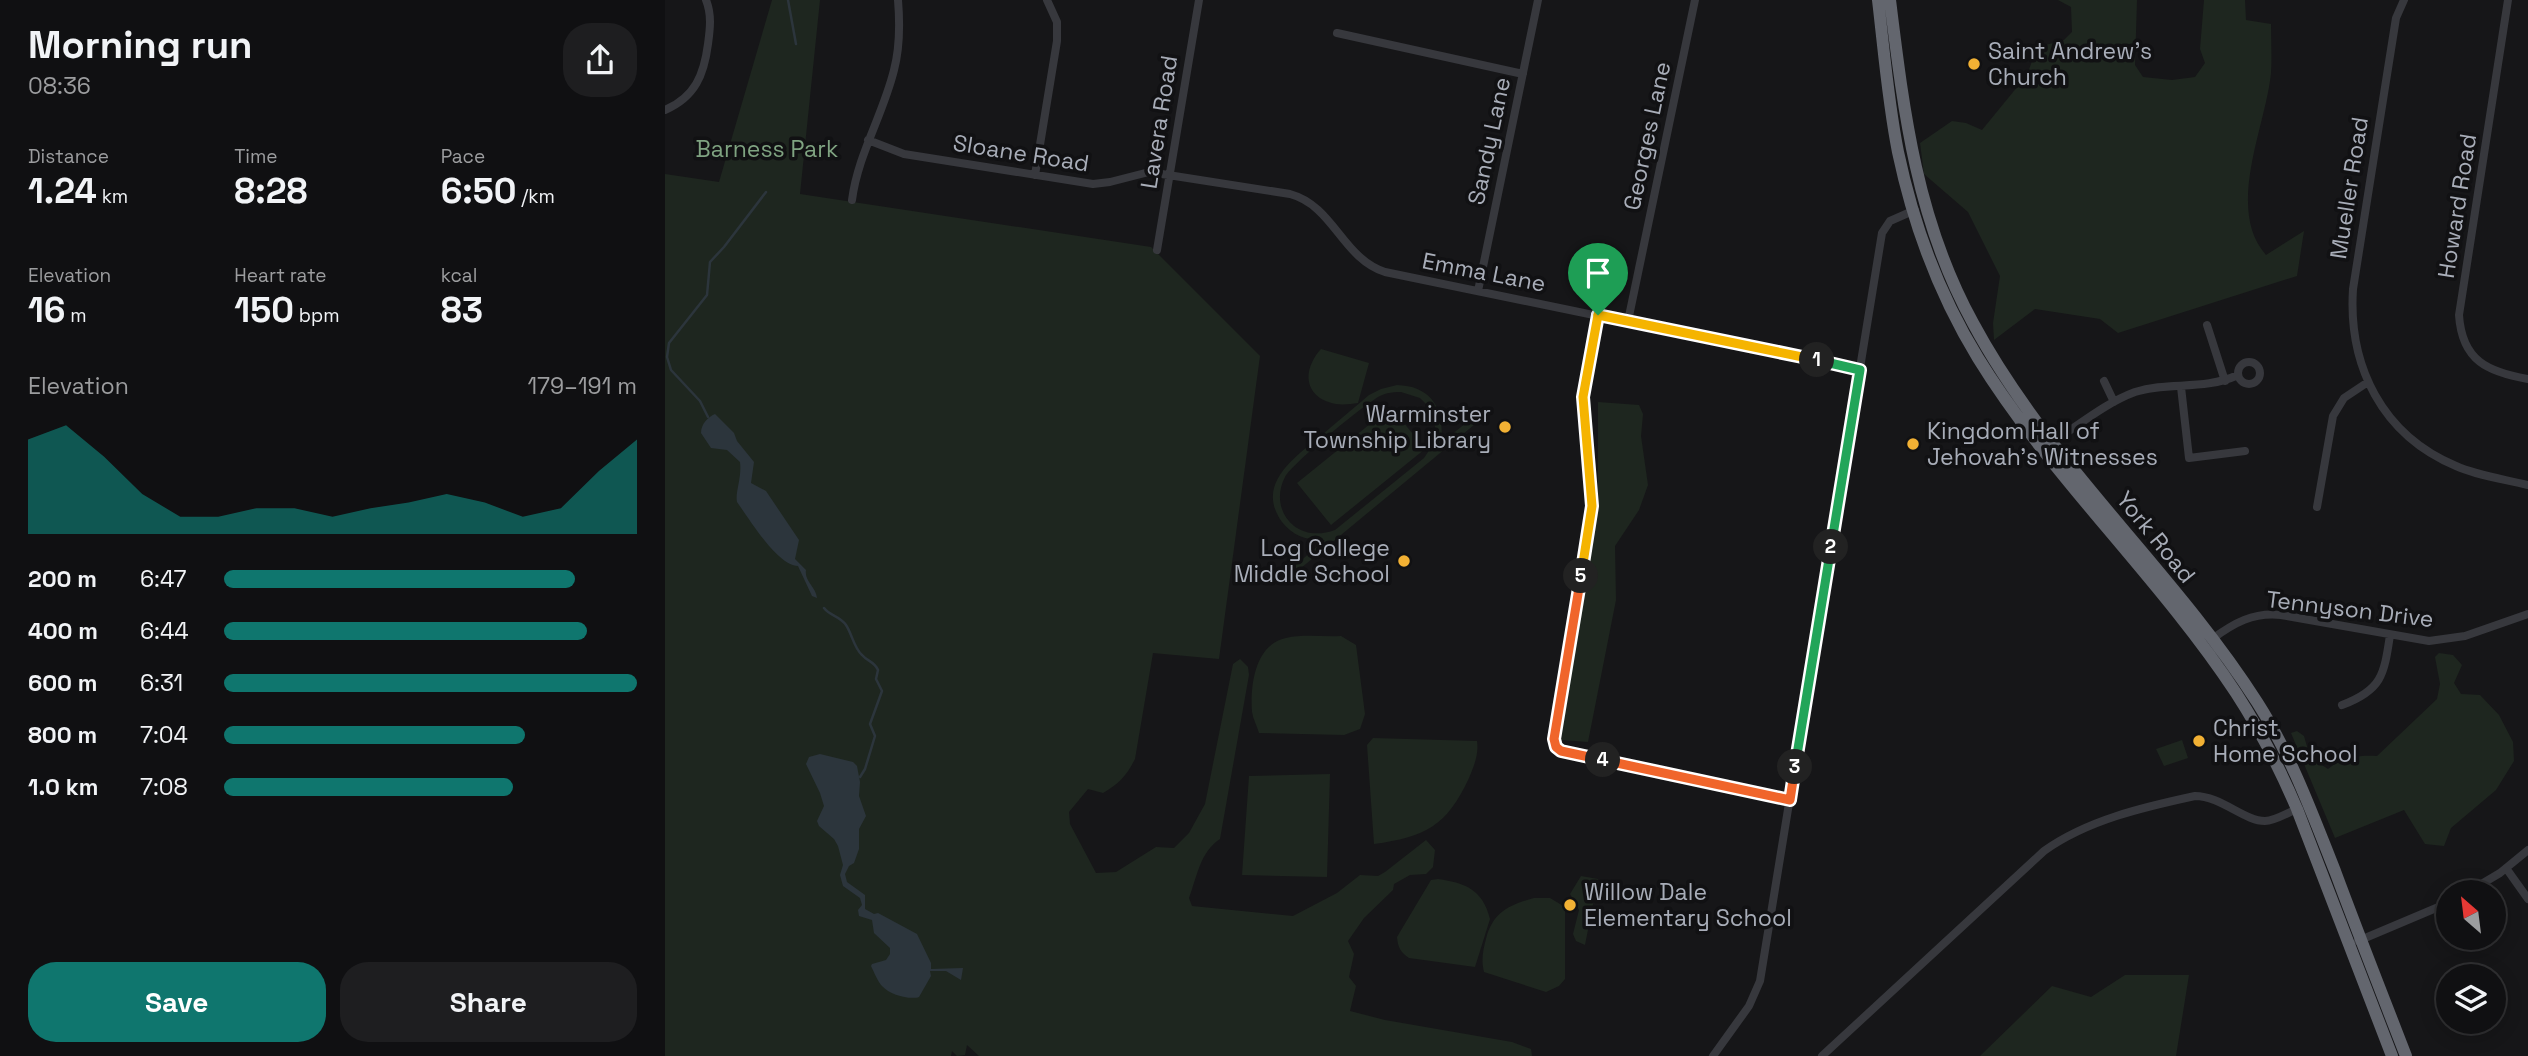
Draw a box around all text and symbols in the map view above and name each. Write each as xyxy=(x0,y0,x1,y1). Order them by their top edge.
text: Morning run xyxy=(28,21,253,69)
button: share xyxy=(563,23,637,97)
place label: Saint Andrew's Church xyxy=(1988,36,2152,92)
street label: Lavera Road xyxy=(1134,53,1184,191)
marker: Saint Andrew's Church xyxy=(1966,56,1982,72)
street label: Georges Lane xyxy=(1617,59,1677,213)
text: 08:36 xyxy=(28,71,91,101)
street label: Sandy Lane xyxy=(1461,74,1517,208)
street label: Mueller Road xyxy=(2323,115,2375,261)
street label: Sloane Road xyxy=(951,127,1091,179)
street label: Howard Road xyxy=(2431,132,2483,280)
park label: Barness Park xyxy=(696,134,838,164)
text: Distance xyxy=(28,144,109,169)
text: Time xyxy=(234,144,278,169)
text: Pace xyxy=(441,144,485,169)
text: 1.24 xyxy=(28,169,97,213)
text: 8:28 xyxy=(234,169,308,213)
text: 6:50 xyxy=(441,169,516,213)
text: km xyxy=(97,184,128,209)
text: /km xyxy=(516,184,555,209)
pin xyxy=(1568,243,1628,315)
street label: Emma Lane xyxy=(1420,245,1548,299)
icon: arrive xyxy=(1579,254,1617,292)
text: Elevation xyxy=(28,263,111,288)
text: Heart rate xyxy=(234,263,327,288)
text: kcal xyxy=(441,263,477,288)
text: 16 xyxy=(28,288,65,332)
text: 150 xyxy=(234,288,294,332)
text: 83 xyxy=(441,288,483,332)
text: m xyxy=(65,303,87,328)
text: bpm xyxy=(294,303,340,328)
pin: 1 xyxy=(1799,342,1835,378)
text: 1 xyxy=(1812,347,1821,372)
text: Elevation xyxy=(28,371,129,401)
text: 179–191 m xyxy=(527,371,637,401)
place label: Warminster Township Library xyxy=(1303,399,1491,455)
place label: Kingdom Hall of Jehovah's Witnesses xyxy=(1927,416,2158,472)
marker: Warminster Township Library xyxy=(1497,419,1513,435)
marker: Kingdom Hall of Jehovah's Witnesses xyxy=(1905,436,1921,452)
street label: York Road xyxy=(2110,485,2202,589)
pin: 2 xyxy=(1813,530,1849,564)
place label: Log College Middle School xyxy=(1234,533,1390,589)
text: 2 xyxy=(1825,534,1836,559)
marker: Log College Middle School xyxy=(1396,553,1412,569)
pin: 5 xyxy=(1563,558,1599,594)
text: 5 xyxy=(1575,563,1586,588)
text: 200 m xyxy=(28,564,97,594)
text: 6:47 xyxy=(140,564,187,594)
street label: Tennyson Drive xyxy=(2265,584,2435,634)
text: 400 m xyxy=(28,616,98,646)
text: 6:44 xyxy=(140,616,189,646)
text: 600 m xyxy=(28,668,98,698)
text: 6:31 xyxy=(140,668,183,698)
place label: Christ Home School xyxy=(2213,713,2358,769)
text: 800 m xyxy=(28,720,97,750)
text: 7:04 xyxy=(140,720,188,750)
marker: Christ Home School xyxy=(2191,733,2207,749)
pin: 4 xyxy=(1585,742,1621,778)
text: 4 xyxy=(1596,747,1609,772)
pin: 3 xyxy=(1777,750,1813,784)
text: 3 xyxy=(1789,754,1800,779)
text: 1.0 km xyxy=(28,772,98,802)
text: 7:08 xyxy=(140,772,188,802)
place label: Willow Dale Elementary School xyxy=(1584,877,1792,933)
north arrow xyxy=(2436,880,2506,950)
map controls xyxy=(2436,880,2506,1034)
marker: Willow Dale Elementary School xyxy=(1562,897,1578,913)
button: Save xyxy=(28,962,326,1042)
button: Share xyxy=(340,962,637,1042)
button: layers xyxy=(2436,964,2506,1034)

